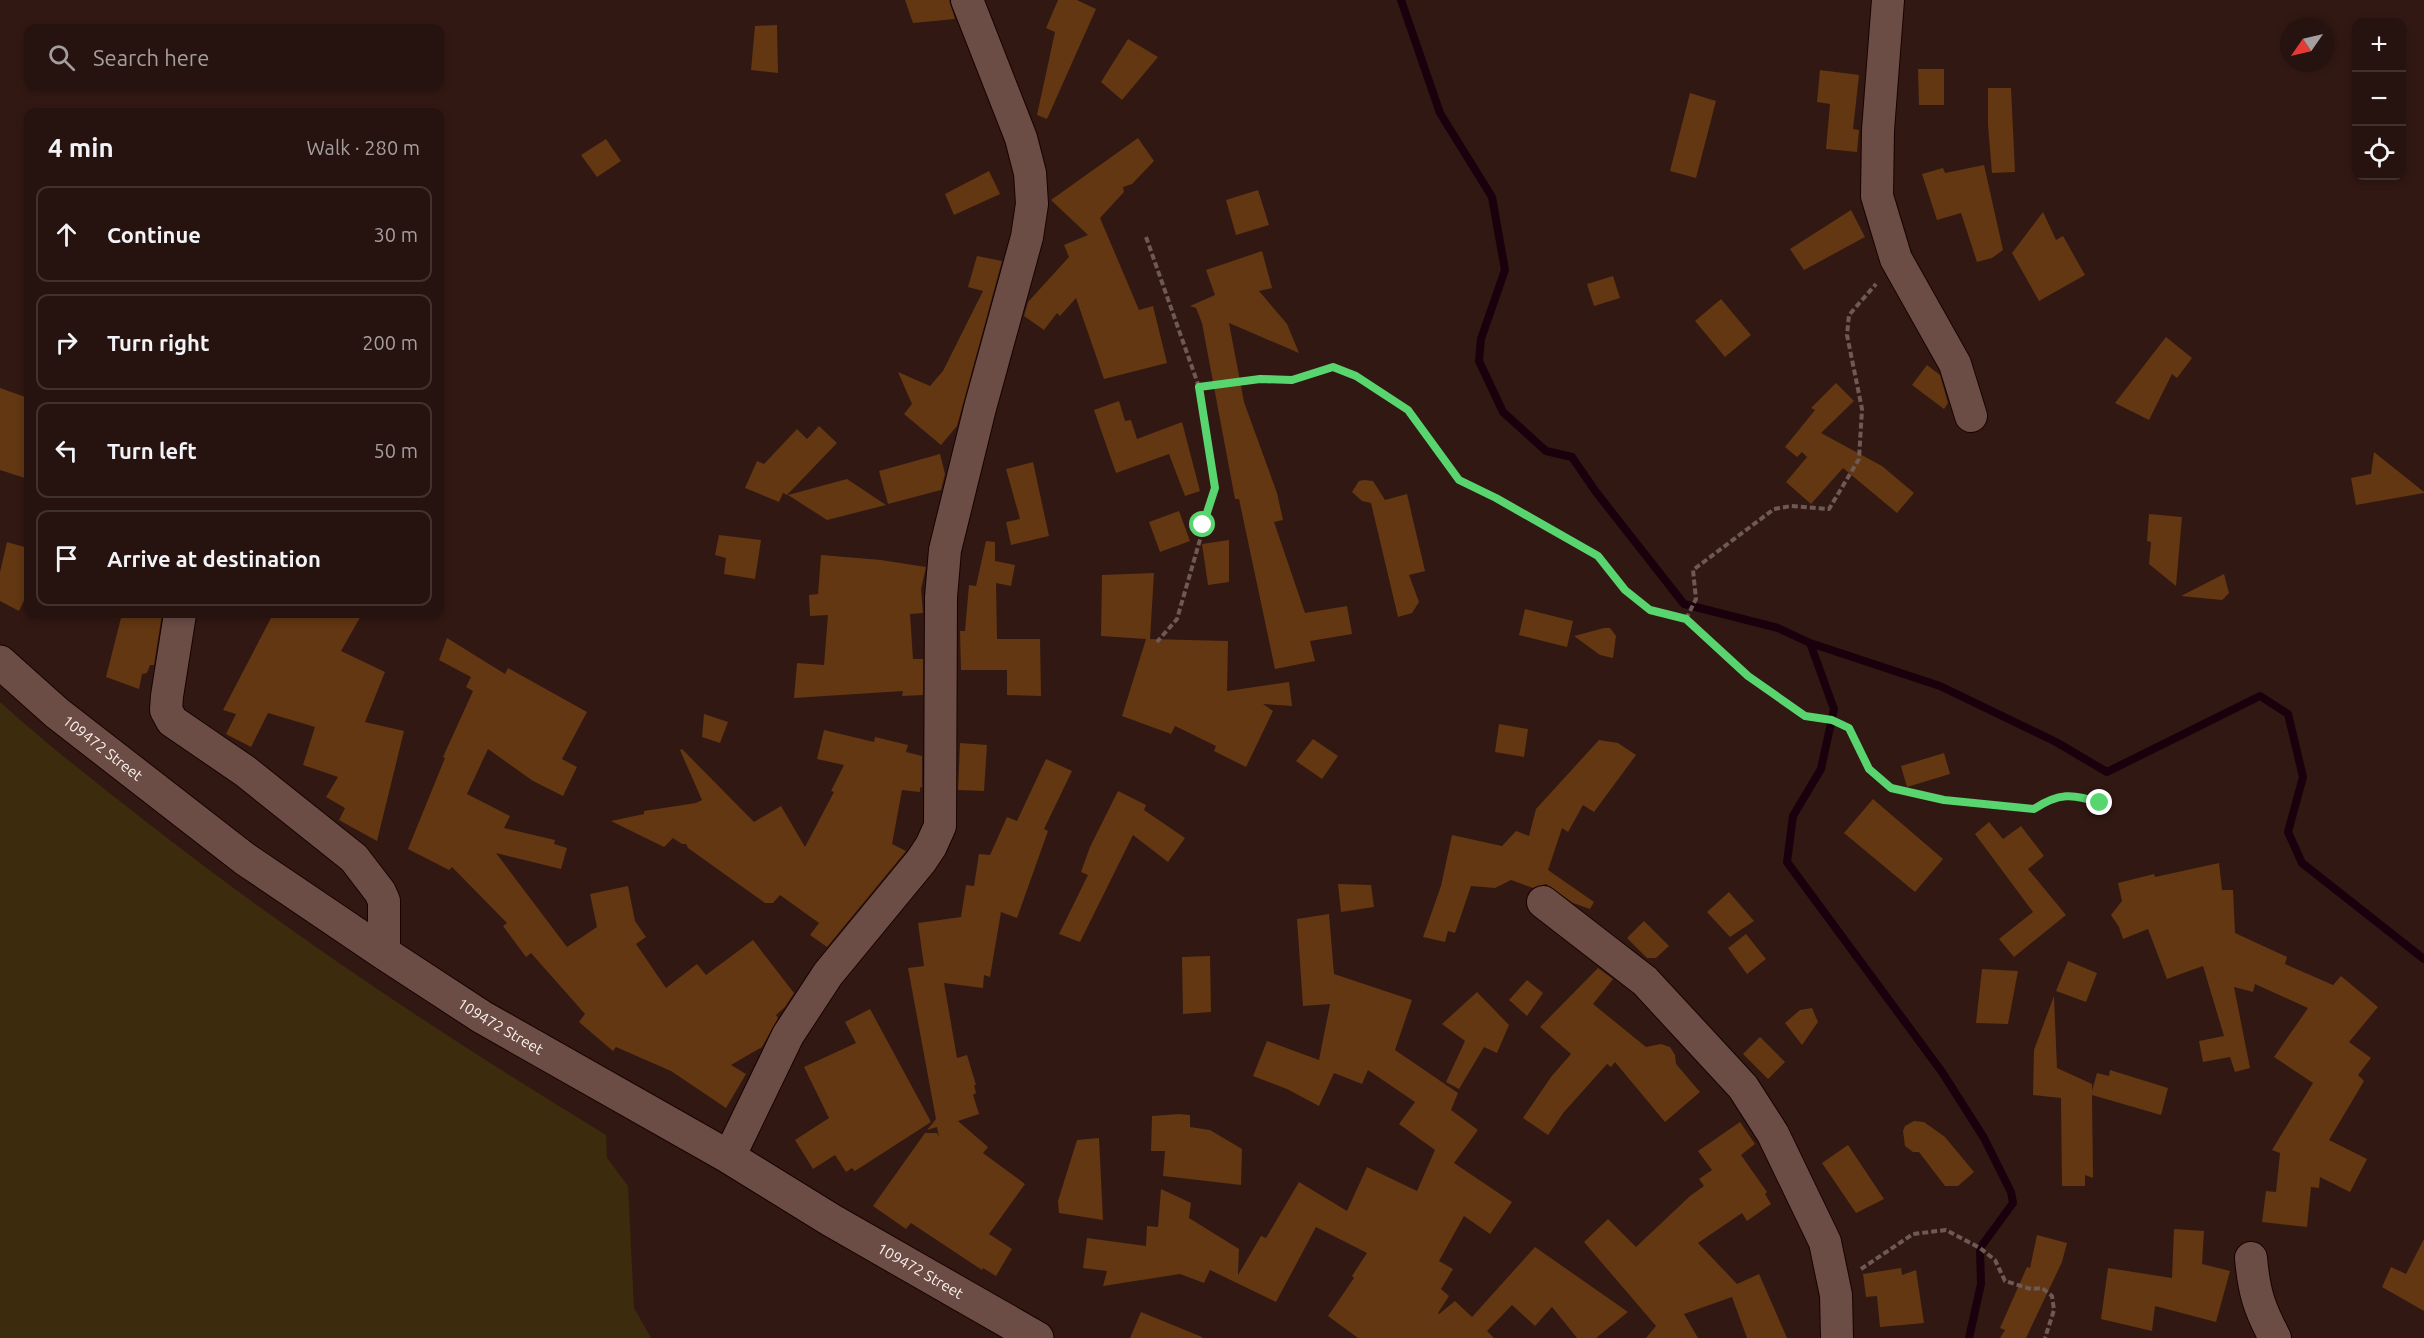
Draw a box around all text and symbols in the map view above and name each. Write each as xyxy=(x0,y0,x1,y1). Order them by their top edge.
north arrow xyxy=(2280,18,2334,72)
map controls xyxy=(2352,18,2406,180)
button: + xyxy=(2352,18,2406,72)
search box xyxy=(24,24,444,90)
icon: search xyxy=(45,41,78,74)
text: Search here xyxy=(93,45,209,70)
button: − xyxy=(2352,72,2406,126)
button: locate xyxy=(2352,126,2406,180)
text: 4 min xyxy=(48,133,114,162)
text: Walk · 280 m xyxy=(307,136,420,159)
icon: ahead xyxy=(50,218,83,251)
text: Continue xyxy=(107,222,201,247)
text: 30 m xyxy=(374,223,418,246)
icon: right xyxy=(50,326,83,359)
text: Turn right xyxy=(107,330,209,355)
text: 200 m xyxy=(362,331,418,354)
icon: left xyxy=(50,434,83,467)
text: Turn left xyxy=(107,438,197,463)
text: 50 m xyxy=(374,439,418,462)
route start xyxy=(1189,511,1215,537)
icon: arrive xyxy=(50,542,83,575)
text: Arrive at destination xyxy=(107,546,321,571)
street label: 109472 Street xyxy=(60,712,146,784)
route end xyxy=(2086,789,2112,815)
street label: 109472 Street xyxy=(455,994,546,1058)
street label: 109472 Street xyxy=(875,1239,967,1302)

